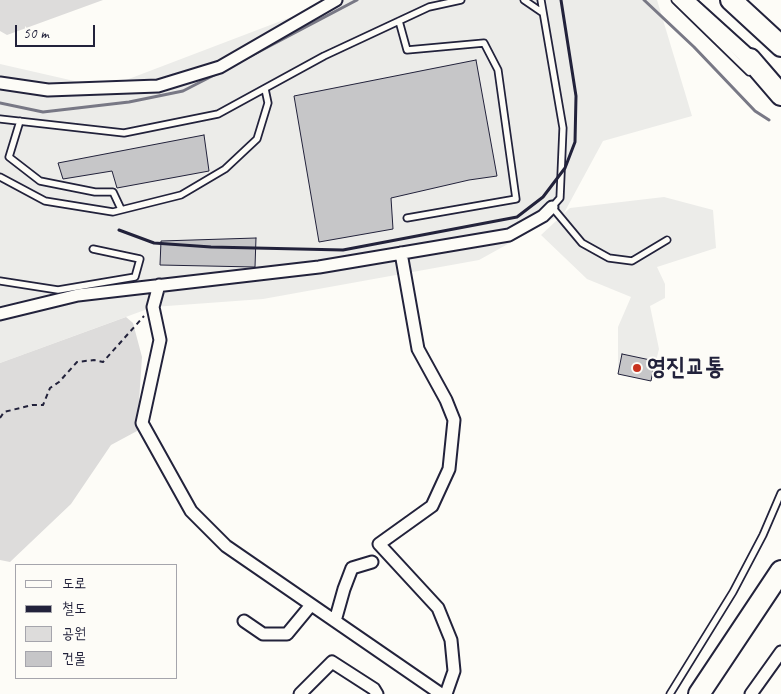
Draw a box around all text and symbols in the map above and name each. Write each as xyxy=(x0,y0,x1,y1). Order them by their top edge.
scale bar xyxy=(18,15,98,47)
text: 50 m xyxy=(23,24,49,43)
place label: 영진교통 xyxy=(647,354,724,382)
marker: 영진교통 xyxy=(631,362,643,374)
legend xyxy=(15,564,178,679)
text: 도로 xyxy=(62,574,86,593)
text: 철도 xyxy=(62,599,86,618)
text: 공원 xyxy=(62,624,86,643)
text: 건물 xyxy=(62,649,86,668)

